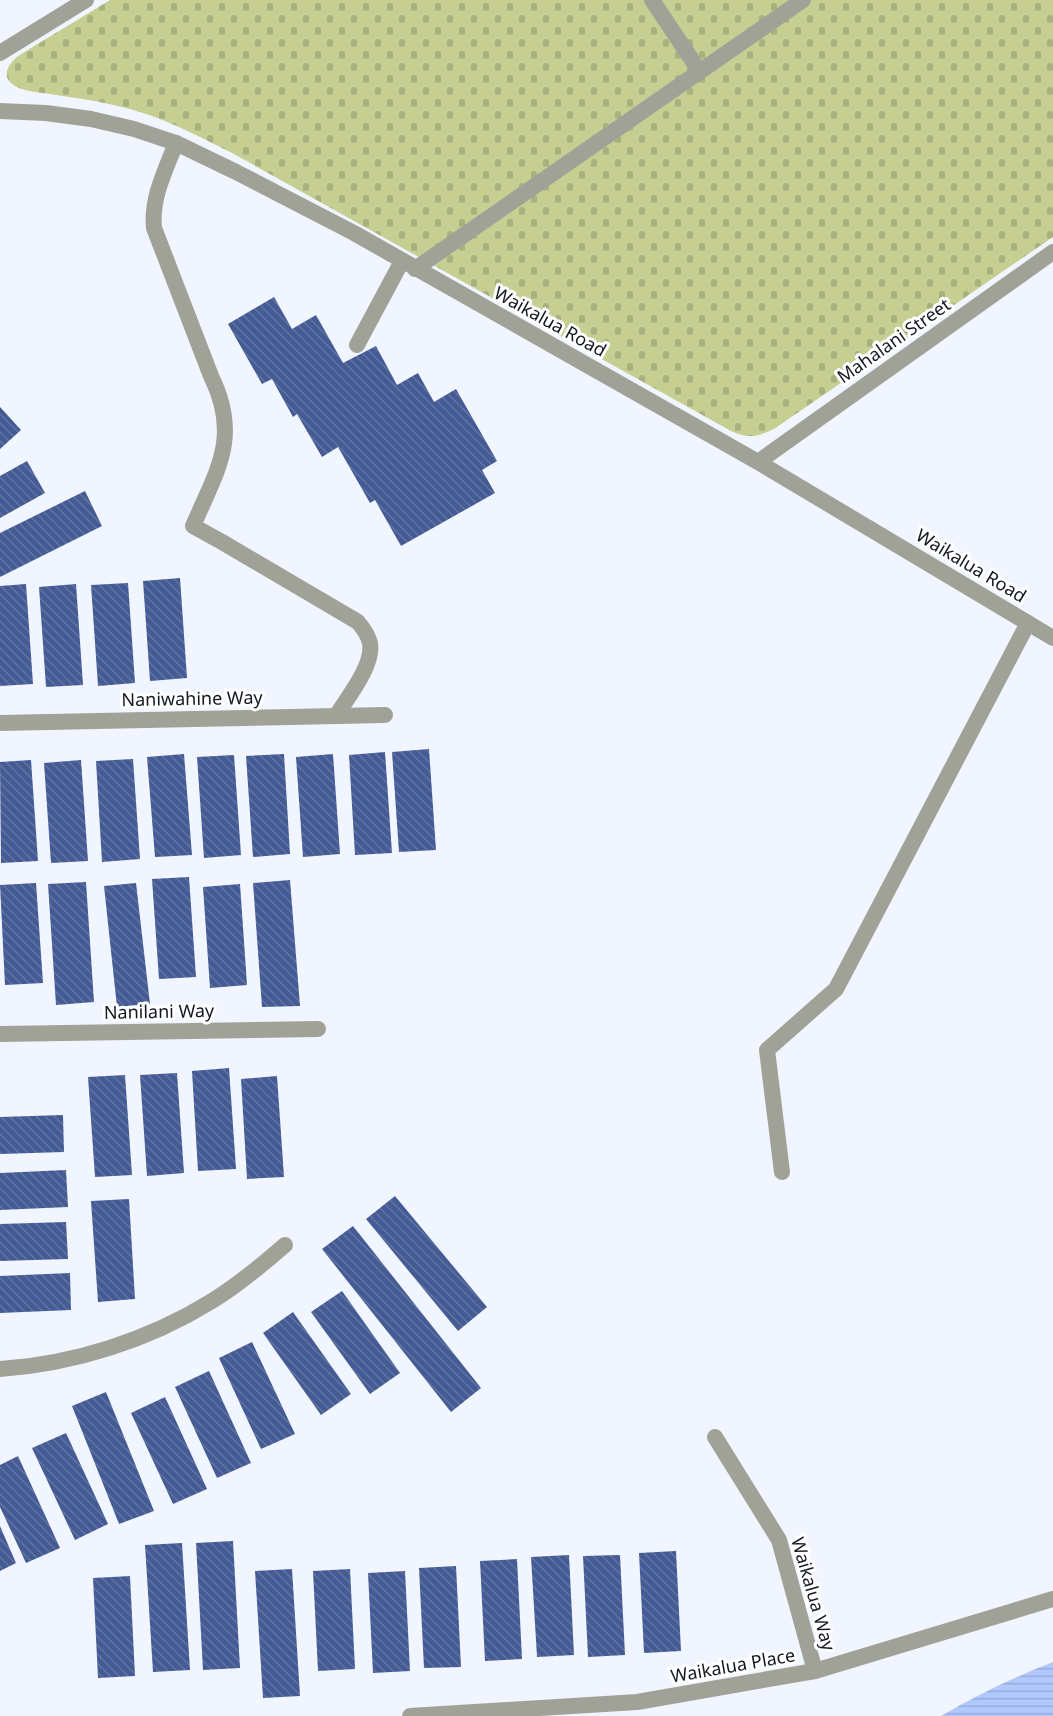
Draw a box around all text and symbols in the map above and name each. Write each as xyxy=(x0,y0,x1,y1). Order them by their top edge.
street label: Waikalua Road xyxy=(490,280,611,362)
street label: Mahalani Street xyxy=(832,292,955,388)
street label: Waikalua Road xyxy=(912,523,1031,608)
street label: Naniwahine Way xyxy=(121,685,264,711)
street label: Nanilani Way xyxy=(104,998,215,1024)
street label: Waikalua Way xyxy=(786,1534,842,1654)
street label: Waikalua Place xyxy=(669,1642,797,1688)

